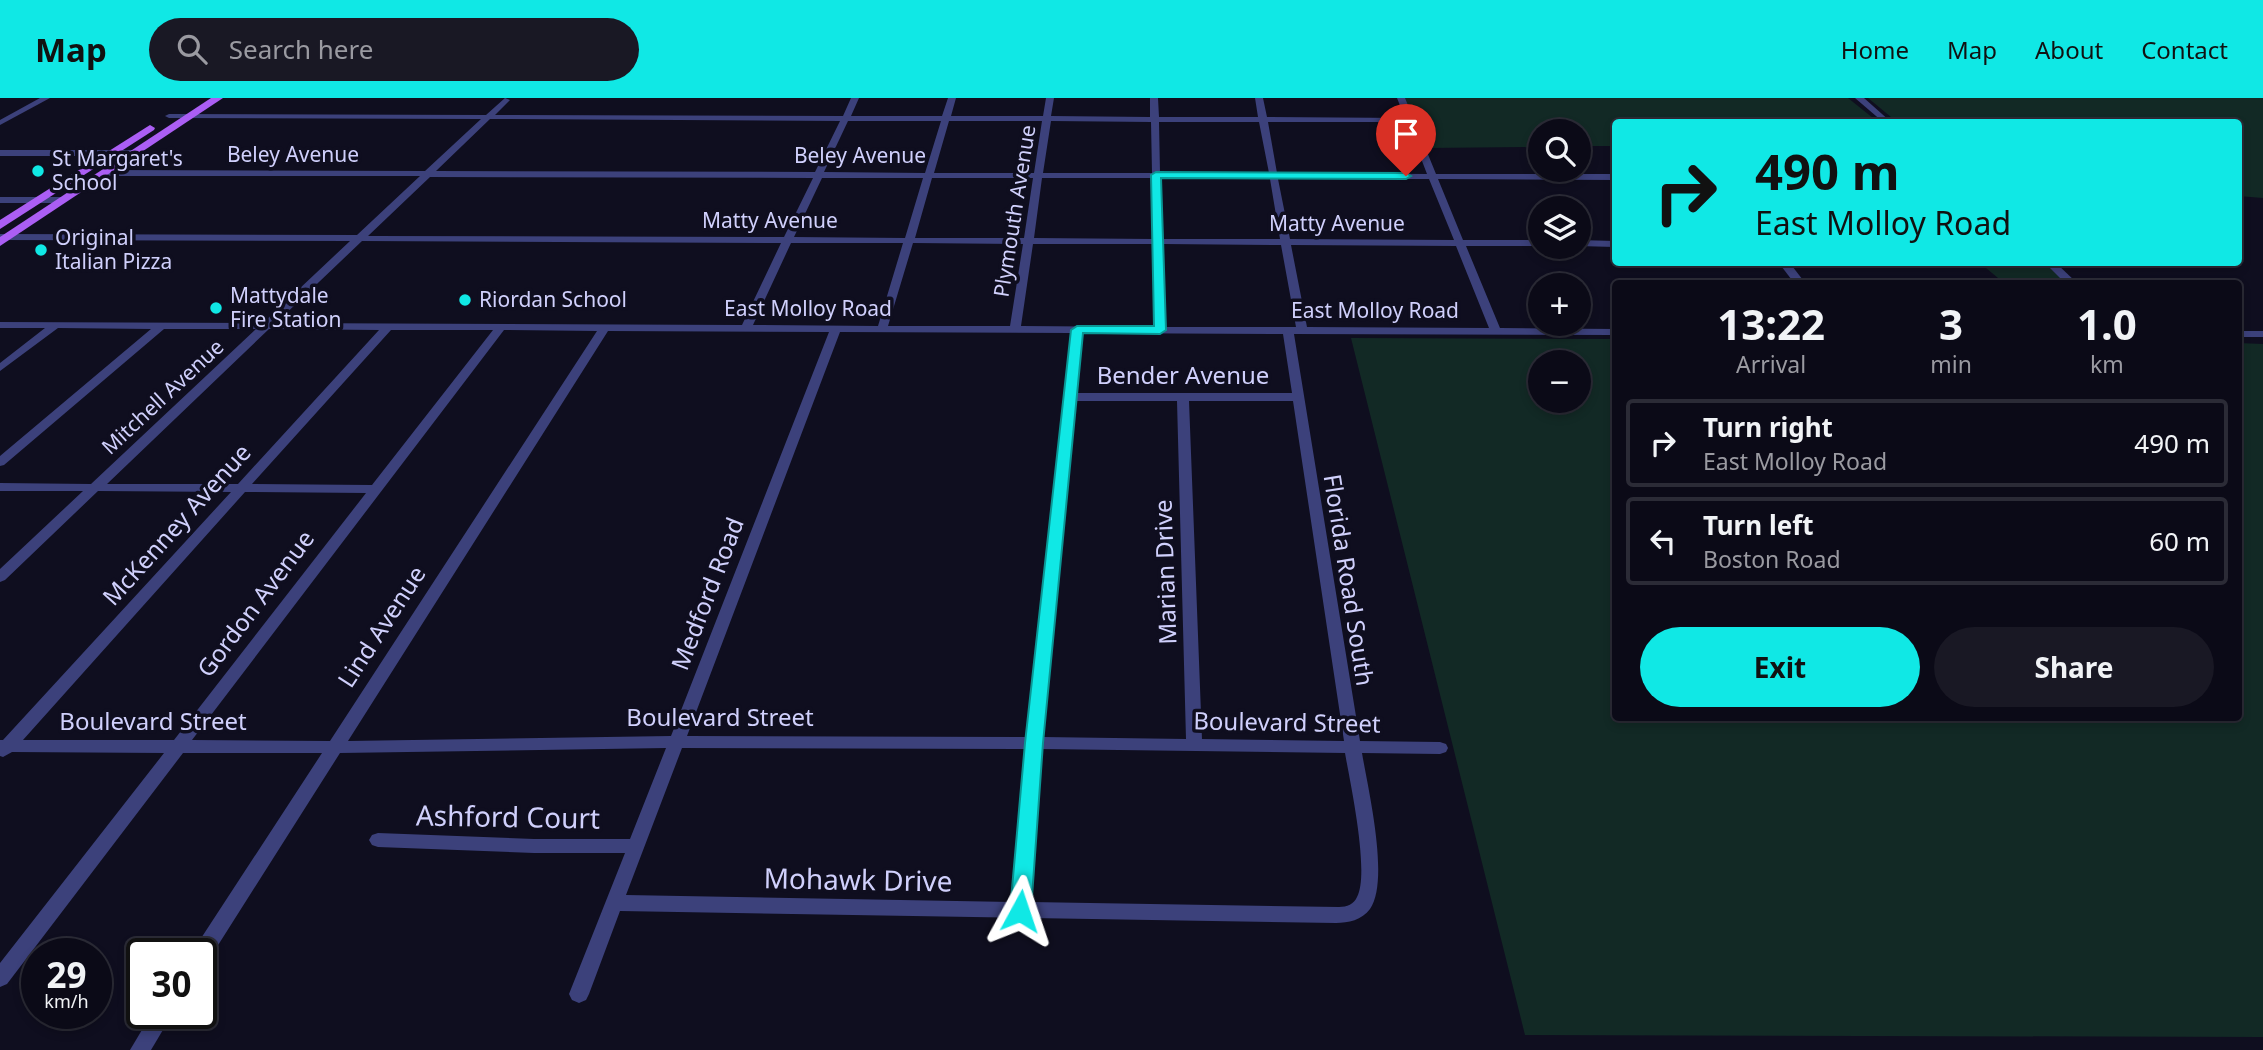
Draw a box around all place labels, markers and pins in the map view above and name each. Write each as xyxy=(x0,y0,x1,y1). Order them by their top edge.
pin xyxy=(1376,104,1436,176)
place label: St Margaret's School xyxy=(52,144,183,196)
marker: St Margaret's School xyxy=(30,163,46,179)
place label: Original Italian Pizza xyxy=(55,223,172,275)
marker: Original Italian Pizza xyxy=(33,242,49,258)
place label: Mattydale Fire Station xyxy=(230,281,341,333)
place label: Riordan School xyxy=(479,285,627,313)
marker: Riordan School xyxy=(457,292,473,308)
marker: Mattydale Fire Station xyxy=(208,300,224,316)

